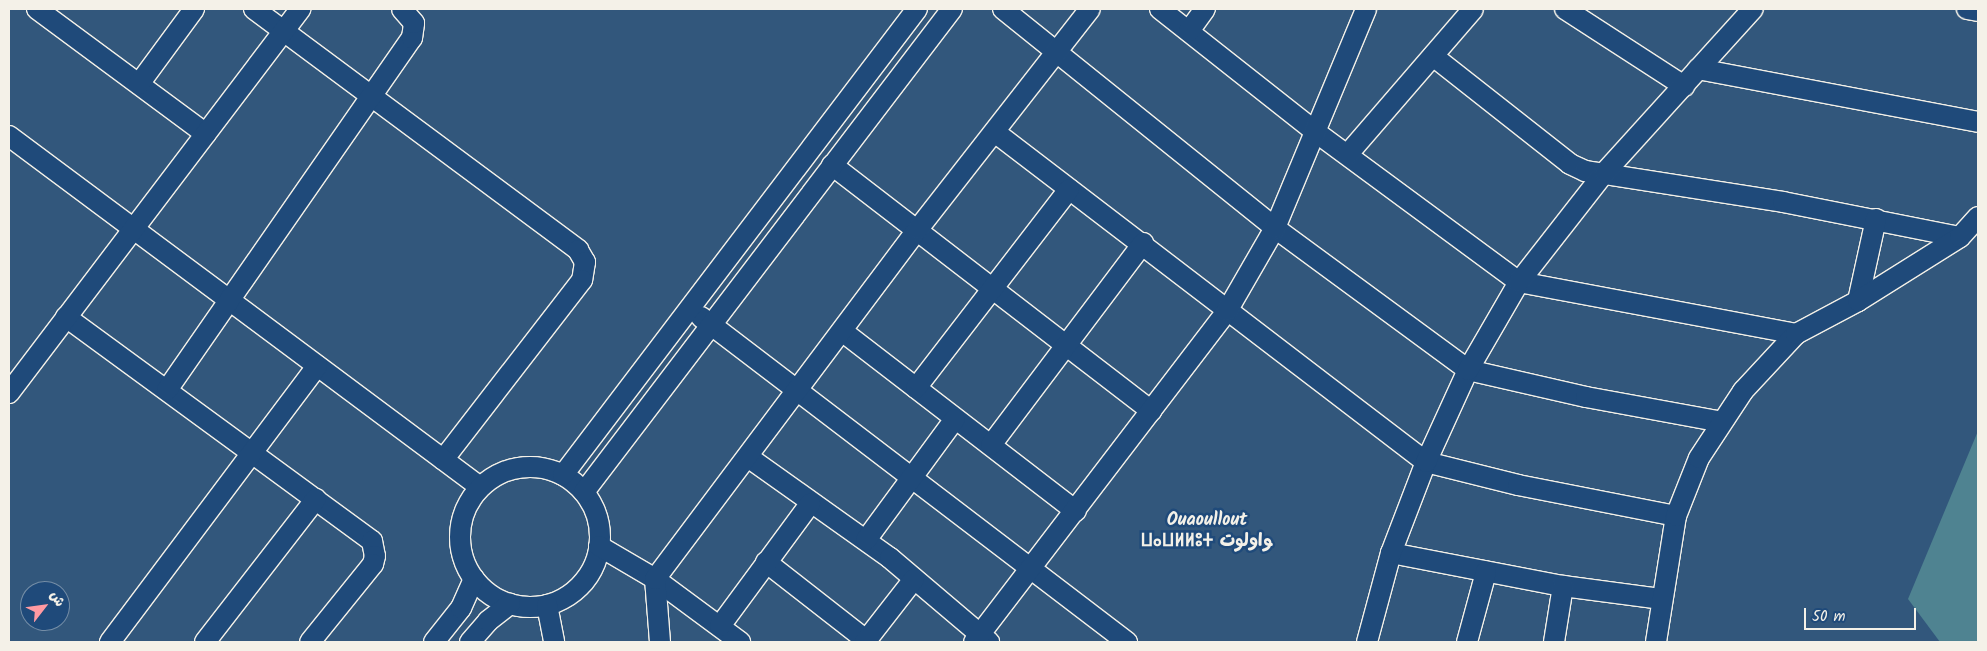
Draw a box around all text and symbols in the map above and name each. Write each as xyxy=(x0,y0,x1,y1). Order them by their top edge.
district label: Ouaoullout ⵡⴰⵡⵍⵍⵓⵜ واولوت xyxy=(1140,511,1274,554)
north arrow xyxy=(20,581,70,631)
text: ش xyxy=(44,587,71,611)
scale bar xyxy=(1807,598,1920,630)
text: 50 m xyxy=(1812,605,1846,629)

